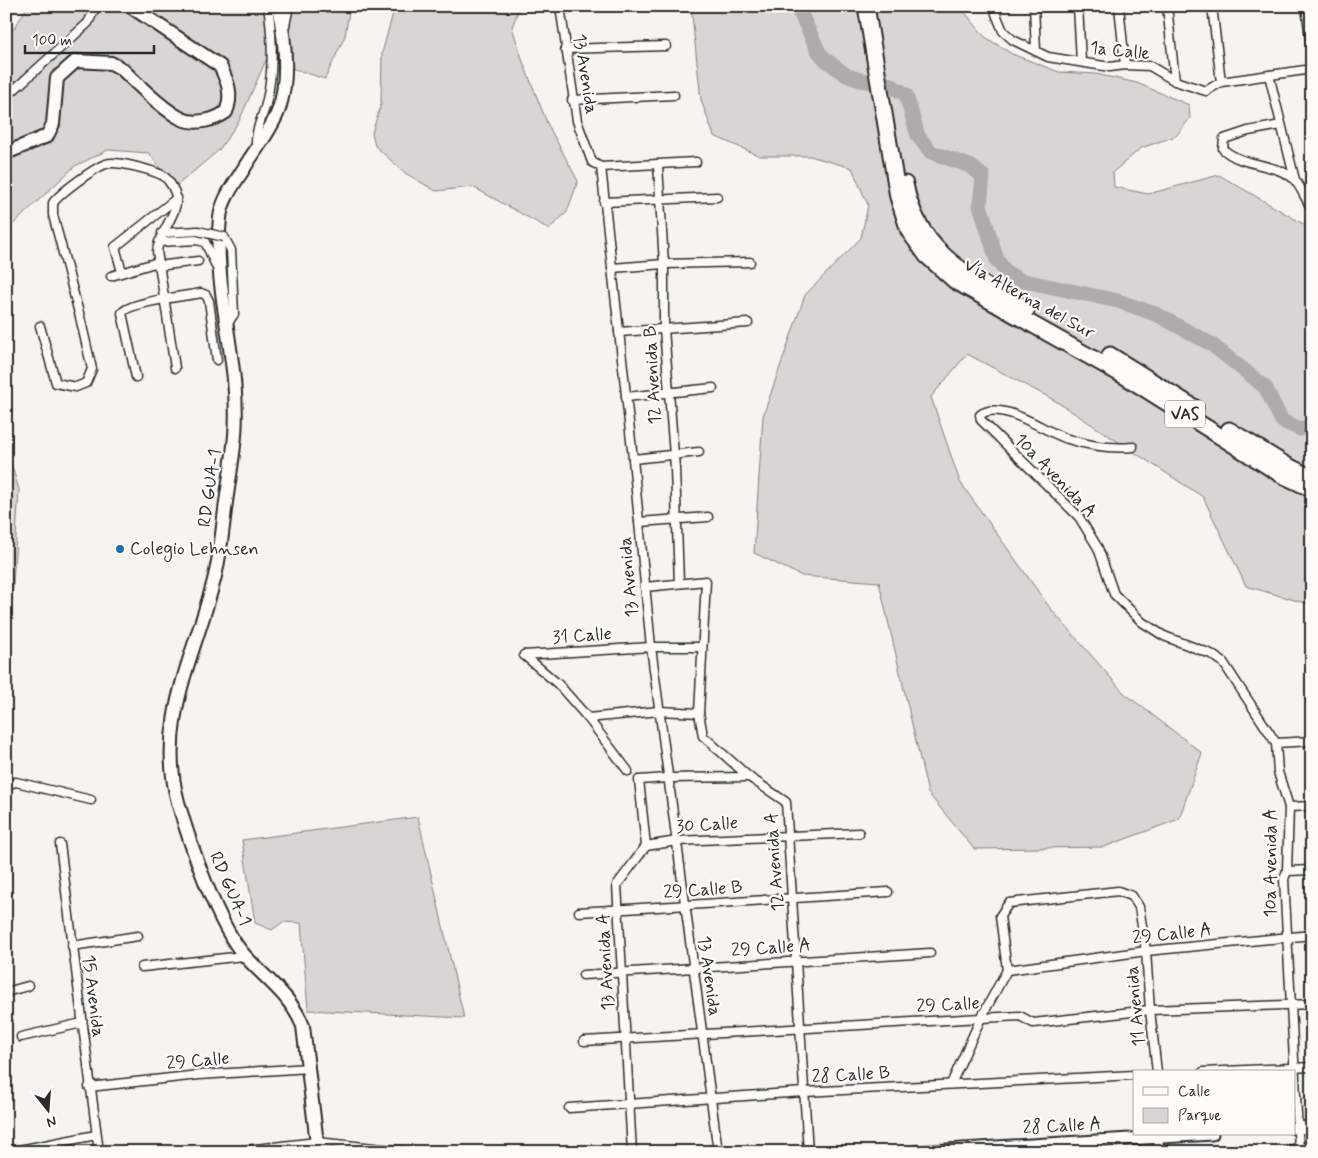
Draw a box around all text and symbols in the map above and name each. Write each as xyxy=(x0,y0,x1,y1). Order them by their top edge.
scale bar xyxy=(25,22,154,54)
text: 100 m xyxy=(32,31,72,51)
street label: 13 Avenida xyxy=(567,32,603,116)
street label: 1a Calle xyxy=(1089,36,1151,66)
street label: Vía Alterna del Sur xyxy=(959,253,1099,345)
street label: 12 Avenida B xyxy=(638,325,668,425)
road number: VAS xyxy=(1165,400,1205,428)
street label: 10a Avenida A xyxy=(1008,428,1102,524)
street label: RD GUA-1 xyxy=(193,447,227,529)
street label: 13 Avenida xyxy=(614,536,644,618)
place label: Colegio Lehnsen xyxy=(130,537,259,562)
marker: Colegio Lehnsen xyxy=(114,543,126,555)
street label: 31 Calle xyxy=(552,622,612,650)
street label: 10a Avenida A xyxy=(1259,808,1283,918)
street label: 30 Calle xyxy=(675,811,739,839)
street label: 12 Avenida A xyxy=(760,812,790,912)
street label: RD GUA-1 xyxy=(203,848,257,930)
street label: 29 Calle B xyxy=(663,875,743,905)
street label: 13 Avenida A xyxy=(591,913,621,1011)
street label: 29 Calle A xyxy=(1131,918,1213,950)
street label: 29 Calle A xyxy=(730,933,812,963)
street label: 13 Avenida xyxy=(691,934,727,1018)
street label: 15 Avenida xyxy=(76,953,110,1039)
street label: 11 Avenida xyxy=(1121,965,1151,1047)
street label: 29 Calle xyxy=(916,991,980,1019)
street label: 29 Calle xyxy=(166,1046,230,1076)
street label: 28 Calle B xyxy=(811,1061,891,1089)
legend xyxy=(1133,1070,1296,1136)
text: Calle xyxy=(1178,1082,1210,1102)
north arrow xyxy=(22,1086,72,1136)
text: Parque xyxy=(1178,1106,1221,1126)
text: N xyxy=(44,1112,59,1131)
street label: 28 Calle A xyxy=(1022,1112,1102,1140)

